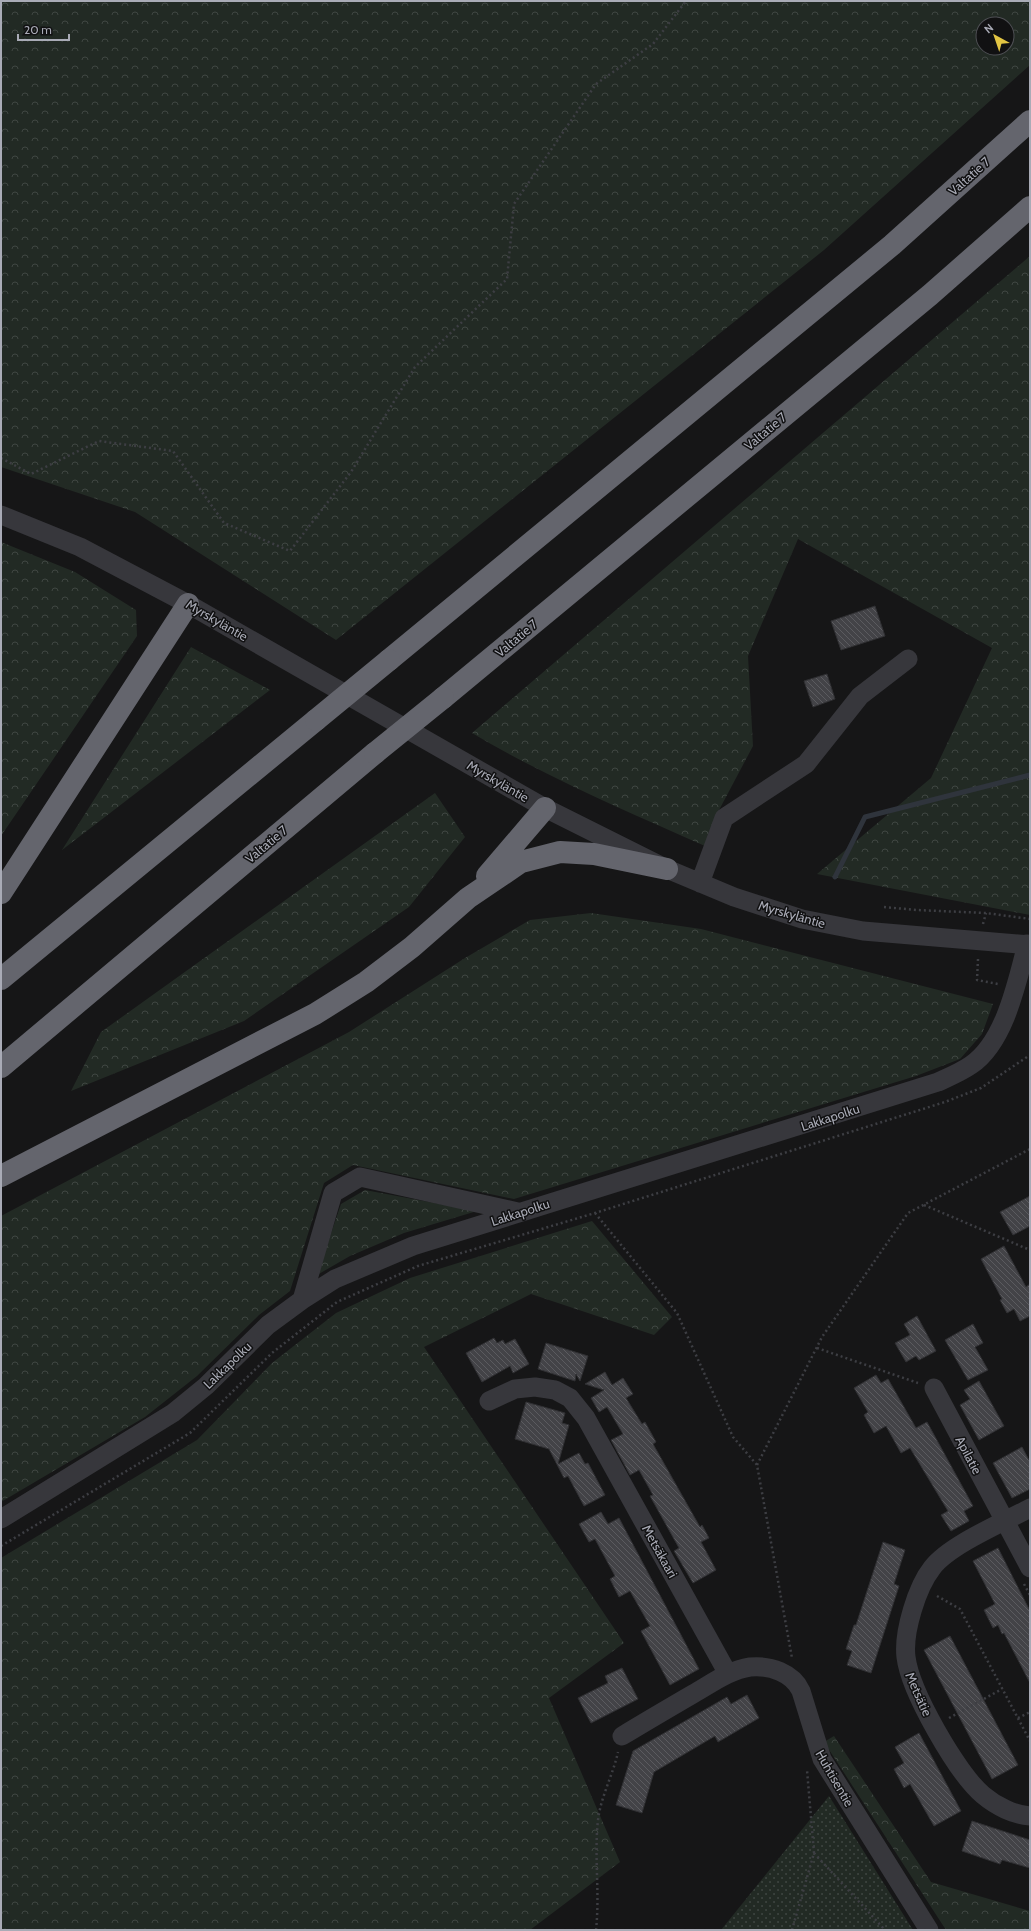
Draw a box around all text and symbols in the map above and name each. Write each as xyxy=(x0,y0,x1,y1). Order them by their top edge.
scale bar xyxy=(18,16,69,42)
north arrow xyxy=(975,16,1015,56)
text: N xyxy=(981,20,996,36)
text: 20 m xyxy=(24,22,52,37)
street label: Valtatie 7 xyxy=(945,153,993,199)
street label: Valtatie 7 xyxy=(741,408,790,453)
street label: Myrskyläntie xyxy=(183,596,251,644)
street label: Valtatie 7 xyxy=(492,615,541,660)
street label: Myrskyläntie xyxy=(464,757,532,805)
street label: Valtatie 7 xyxy=(242,821,291,866)
street label: Myrskyläntie xyxy=(757,897,828,931)
street label: Lakkapolku xyxy=(799,1100,862,1134)
street label: Lakkapolku xyxy=(489,1195,552,1229)
street label: Lakkapolku xyxy=(200,1338,255,1392)
street label: Apilatie xyxy=(952,1433,986,1477)
street label: Metsäkaari xyxy=(639,1522,681,1580)
street label: Metsätie xyxy=(902,1669,936,1719)
street label: Huhtisentie xyxy=(812,1747,858,1810)

